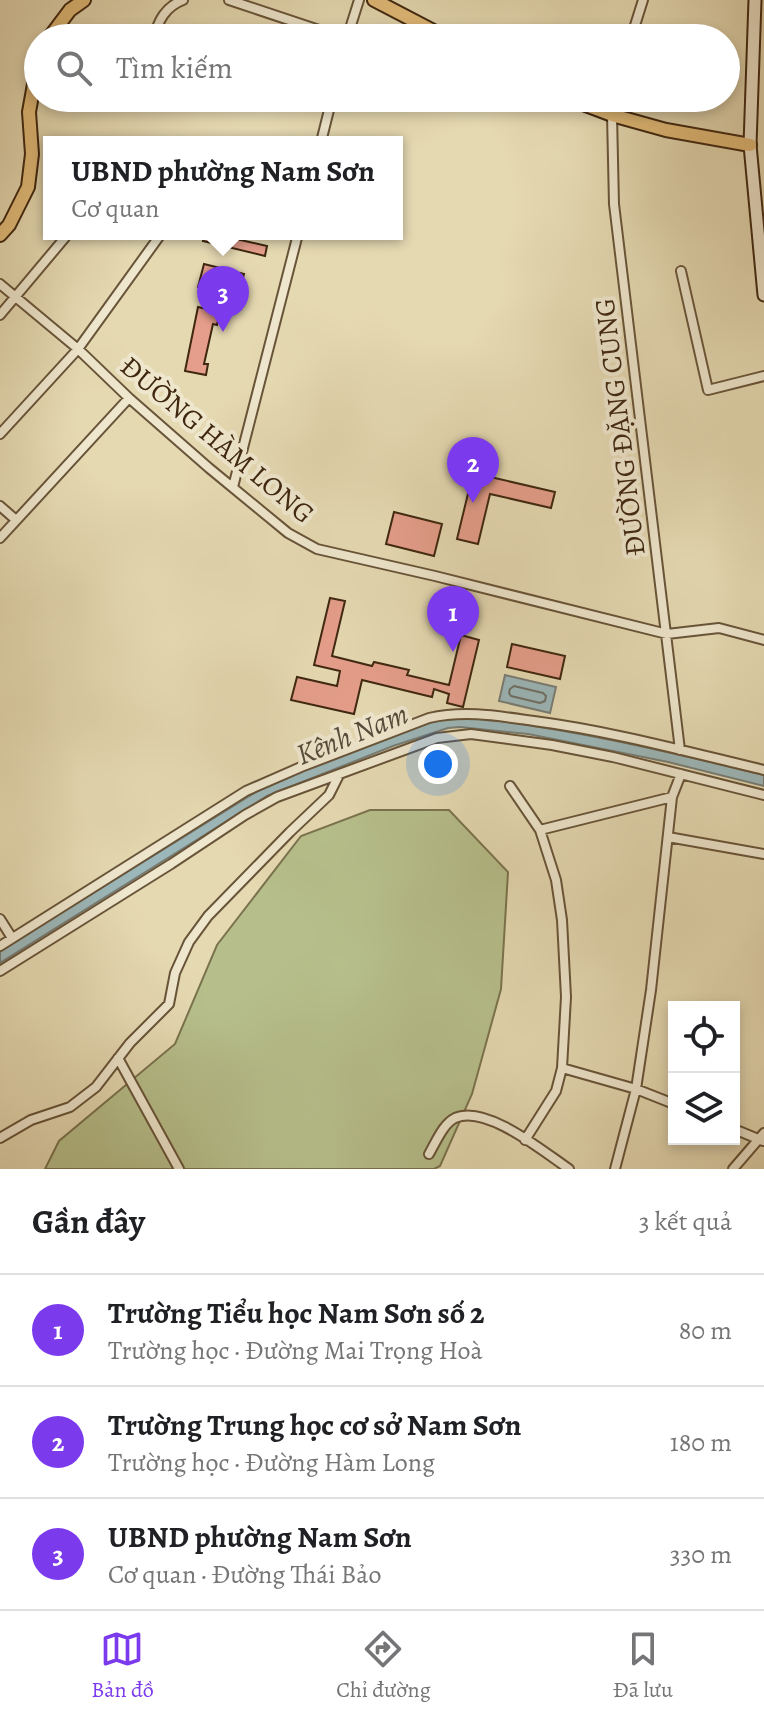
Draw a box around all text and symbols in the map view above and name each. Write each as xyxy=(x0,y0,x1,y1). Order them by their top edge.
search box xyxy=(24,24,740,112)
icon: search xyxy=(52,46,96,90)
text: Tìm kiếm xyxy=(116,48,233,88)
popup xyxy=(43,136,403,240)
text: UBND phường Nam Sơn xyxy=(71,151,375,191)
text: Cơ quan xyxy=(71,191,159,226)
pin: 3 xyxy=(197,266,249,332)
street label: ĐƯỜNG ĐẶNG CUNG xyxy=(585,296,655,558)
street label: ĐƯỜNG HÀM LONG xyxy=(112,348,322,532)
pin: 2 xyxy=(447,437,499,503)
pin: 1 xyxy=(427,586,479,652)
water label: Kênh Nam xyxy=(290,693,414,775)
your location xyxy=(418,744,458,784)
map controls xyxy=(668,1001,740,1145)
button: locate xyxy=(668,1001,740,1073)
button: layers xyxy=(668,1073,740,1145)
text: Gần đây xyxy=(32,1198,145,1245)
text: 3 kết quả xyxy=(639,1204,732,1239)
text: Trường Tiểu học Nam Sơn số 2 xyxy=(108,1293,485,1333)
text: 1 xyxy=(53,1313,63,1348)
text: 80 m xyxy=(679,1313,732,1348)
text: Trường học · Đường Mai Trọng Hoà xyxy=(108,1333,483,1368)
text: Trường Trung học cơ sở Nam Sơn xyxy=(108,1405,521,1445)
text: 2 xyxy=(52,1425,64,1460)
text: 180 m xyxy=(670,1425,732,1460)
text: Trường học · Đường Hàm Long xyxy=(108,1445,435,1480)
text: UBND phường Nam Sơn xyxy=(108,1517,412,1557)
text: 3 xyxy=(52,1537,64,1572)
text: 330 m xyxy=(670,1537,732,1572)
text: Cơ quan · Đường Thái Bảo xyxy=(108,1557,381,1592)
tab: Bản đồ xyxy=(91,1627,154,1705)
tab: Chỉ đường xyxy=(336,1627,431,1705)
tab: Đã lưu xyxy=(613,1627,673,1705)

